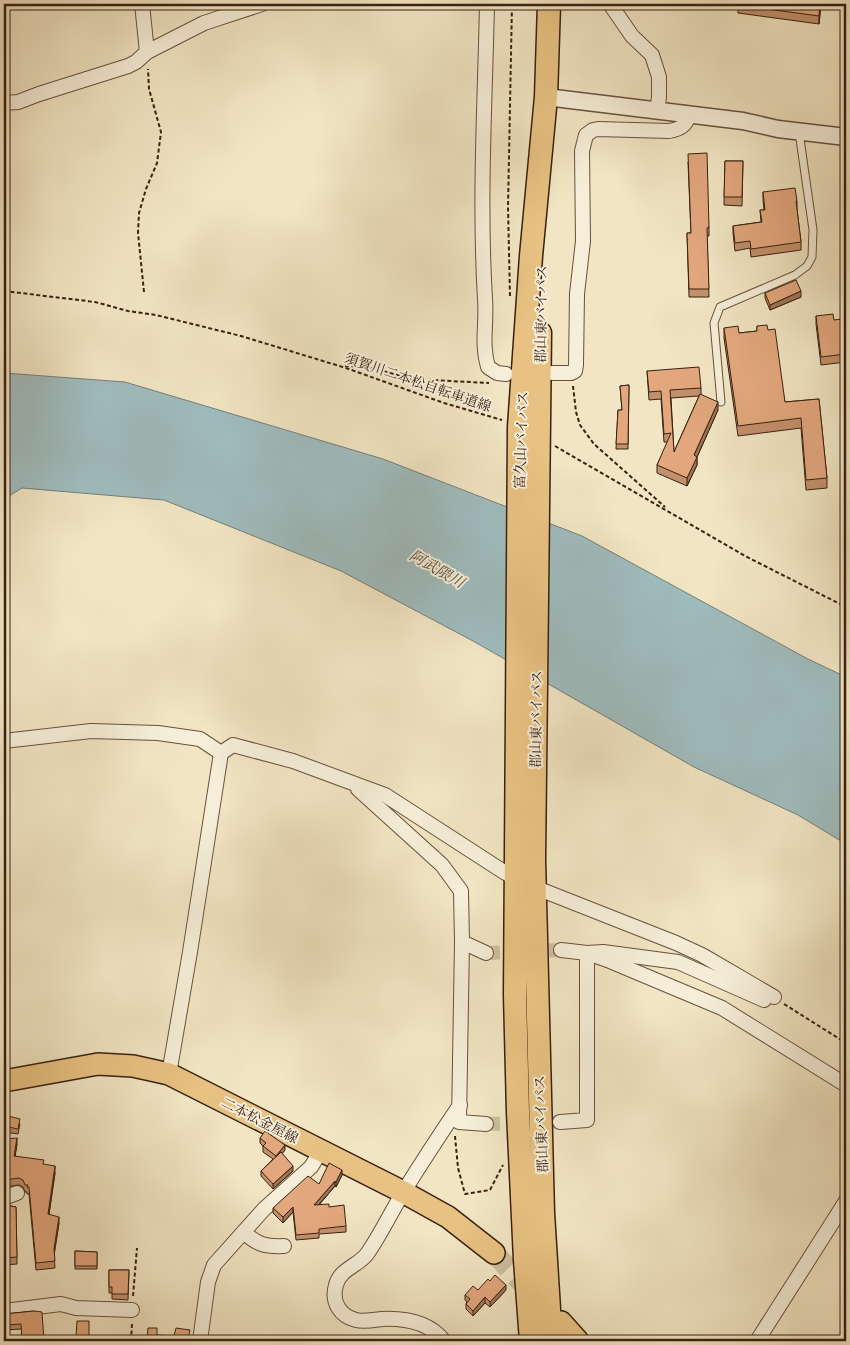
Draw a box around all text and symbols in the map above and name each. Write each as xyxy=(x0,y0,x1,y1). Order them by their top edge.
street label: 郡山東バイパス xyxy=(532,265,552,363)
street label: 須賀川二本松自転車道線 xyxy=(342,349,493,417)
street label: 富久山バイパス xyxy=(511,391,533,489)
water label: 阿武隈川 xyxy=(406,546,469,594)
street label: 郡山東バイパス xyxy=(527,670,547,768)
street label: 郡山東バイパス xyxy=(531,1075,553,1173)
street label: 二本松金屋線 xyxy=(218,1094,301,1148)

